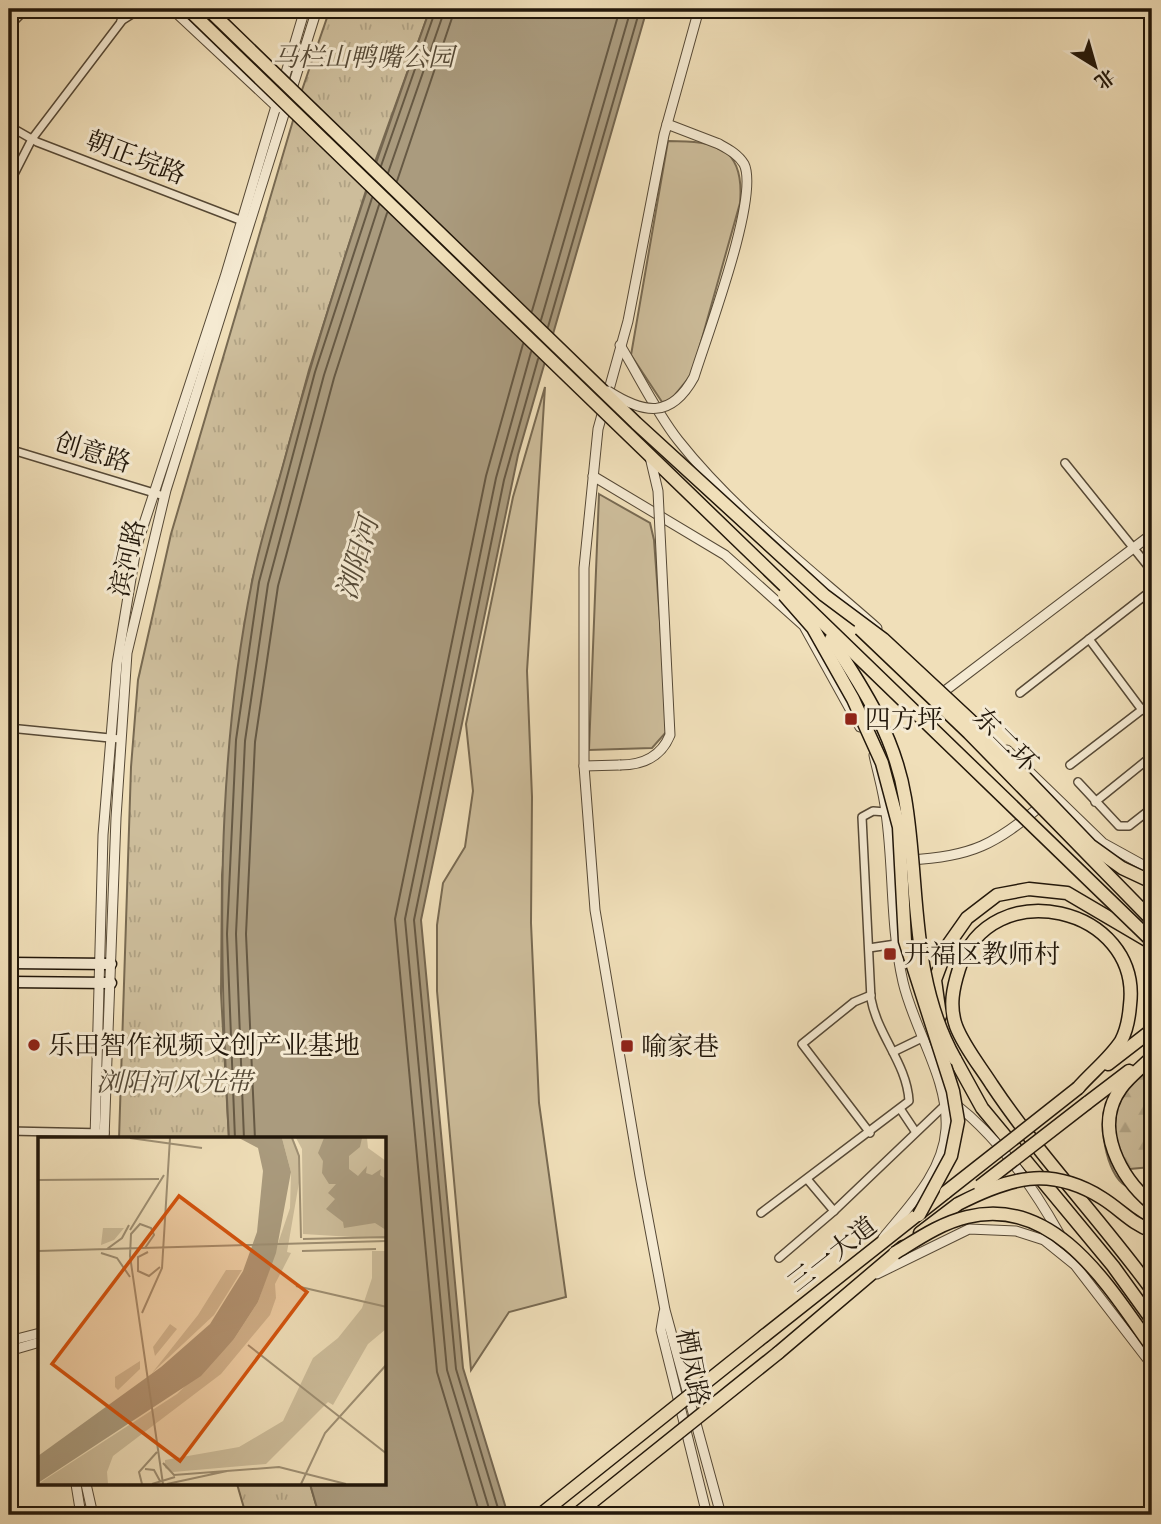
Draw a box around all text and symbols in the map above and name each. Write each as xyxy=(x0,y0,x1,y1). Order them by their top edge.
north arrow xyxy=(1060,32,1130,102)
park label: 马栏山鸭嘴公园 xyxy=(272,40,458,75)
text: 北 xyxy=(1089,63,1120,95)
street label: 朝正垸路 xyxy=(81,122,191,192)
street label: 创意路 xyxy=(50,424,135,481)
water label: 浏阳河 xyxy=(328,508,389,604)
street label: 滨河路 xyxy=(102,516,153,600)
street label: 东二环 xyxy=(966,700,1046,780)
place label: 四方坪 xyxy=(865,702,943,737)
marker: 四方坪 xyxy=(843,711,859,727)
place label: 开福区教师村 xyxy=(904,937,1060,972)
marker: 开福区教师村 xyxy=(882,946,898,962)
place label: 乐田智作视频文创产业基地 xyxy=(48,1028,360,1063)
place label: 喻家巷 xyxy=(641,1029,719,1064)
marker: 乐田智作视频文创产业基地 xyxy=(26,1037,42,1053)
marker: 喻家巷 xyxy=(619,1038,635,1054)
park label: 浏阳河风光带 xyxy=(96,1065,256,1100)
inset map xyxy=(38,1137,387,1486)
street label: 三一大道 xyxy=(781,1209,884,1300)
street label: 栖凤路 xyxy=(668,1325,717,1409)

